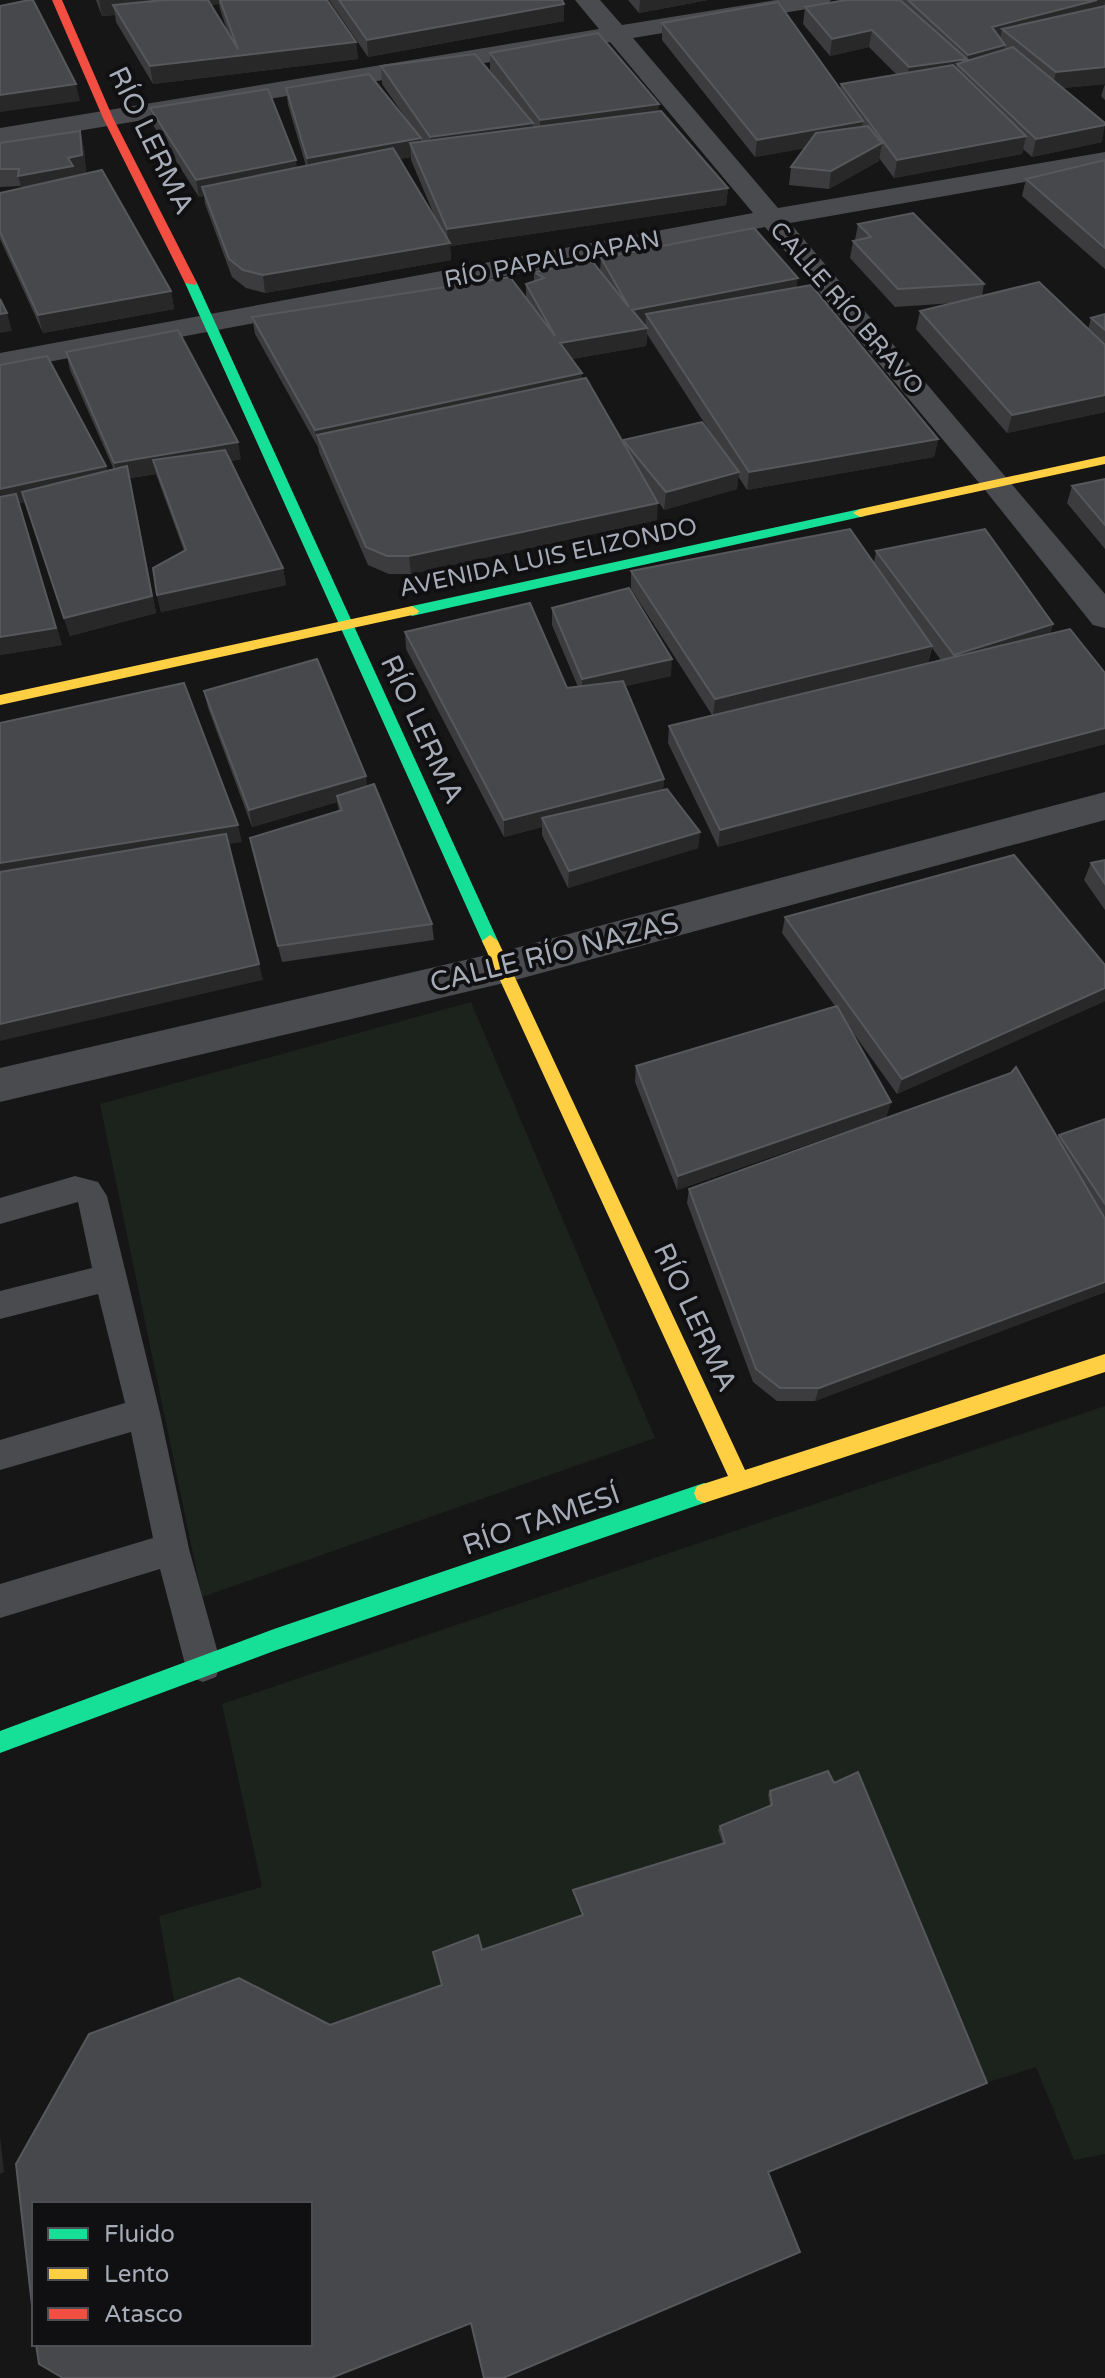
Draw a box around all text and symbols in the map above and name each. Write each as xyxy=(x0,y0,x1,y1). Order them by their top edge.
street label: RÍO LERMA xyxy=(101,61,201,220)
street label: CALLE RÍO BRAVO xyxy=(764,215,930,401)
street label: RÍO PAPALOAPAN xyxy=(442,223,662,295)
street label: AVENIDA LUIS ELIZONDO xyxy=(397,512,700,603)
street label: RÍO LERMA xyxy=(373,650,471,809)
street label: CALLE RÍO NAZAS xyxy=(426,906,682,1000)
street label: RÍO LERMA xyxy=(646,1238,744,1397)
street label: RÍO TAMESÍ xyxy=(458,1477,625,1563)
legend xyxy=(32,2202,312,2346)
text: Fluido xyxy=(104,2220,175,2249)
text: Lento xyxy=(104,2260,169,2289)
text: Atasco xyxy=(104,2300,183,2329)

